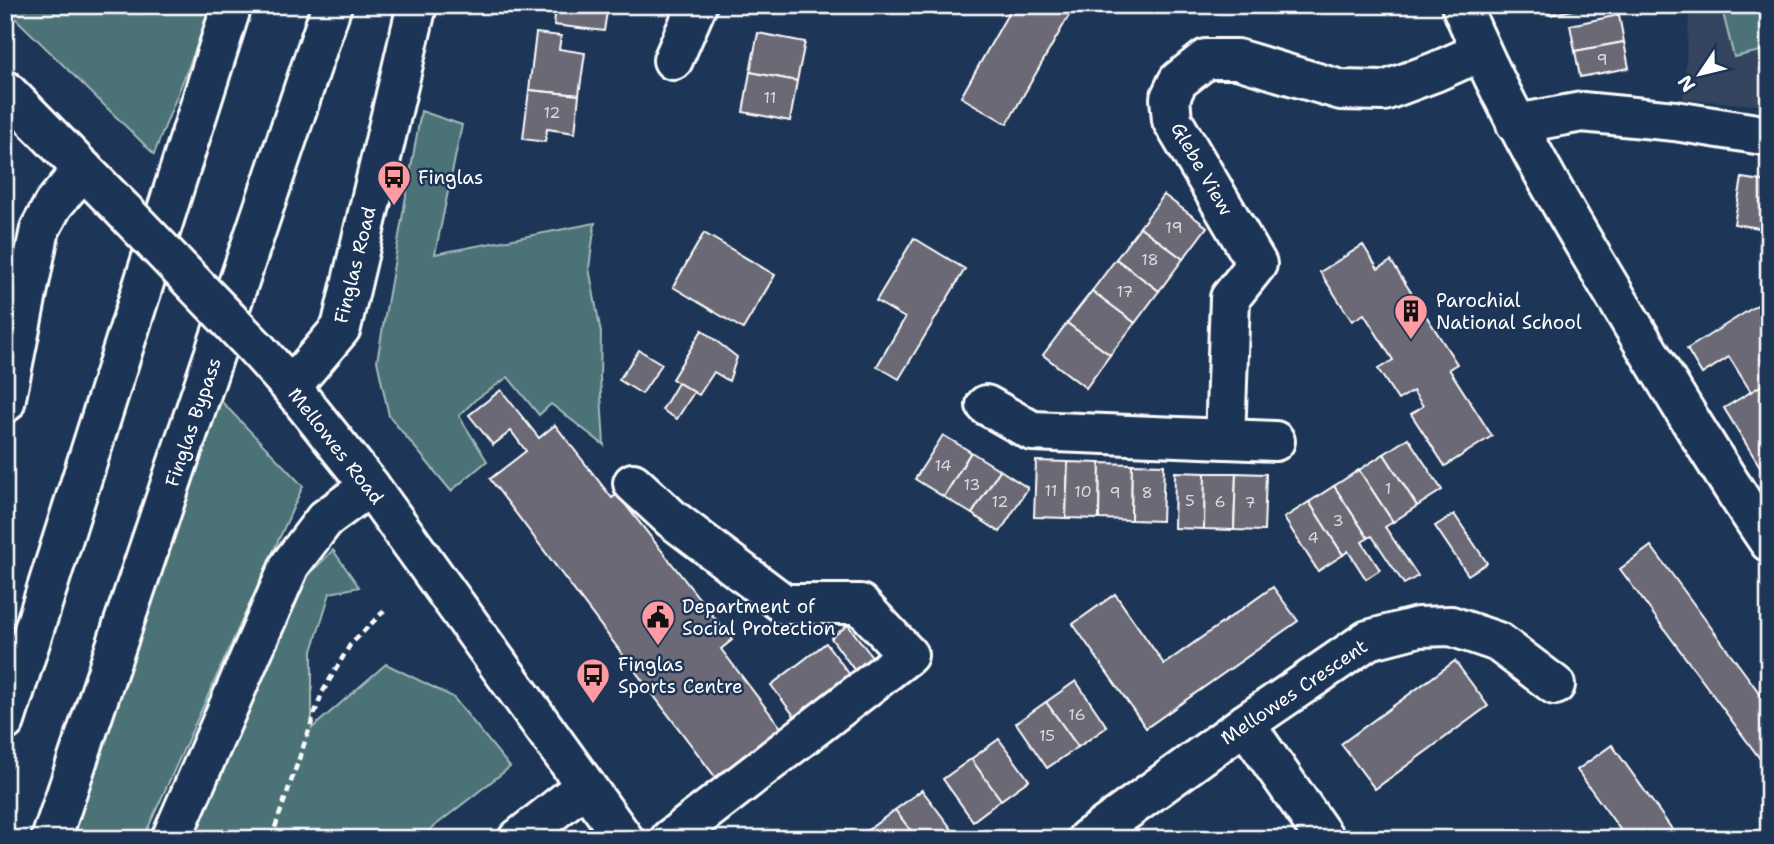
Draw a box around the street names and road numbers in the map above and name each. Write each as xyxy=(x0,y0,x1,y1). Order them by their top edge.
street label: Glebe View xyxy=(1165,118,1239,220)
street label: Finglas Road xyxy=(328,204,382,326)
street label: Finglas Bypass xyxy=(159,354,227,490)
street label: Mellowes Road xyxy=(283,383,389,509)
street label: Mellowes Crescent xyxy=(1216,634,1372,750)

